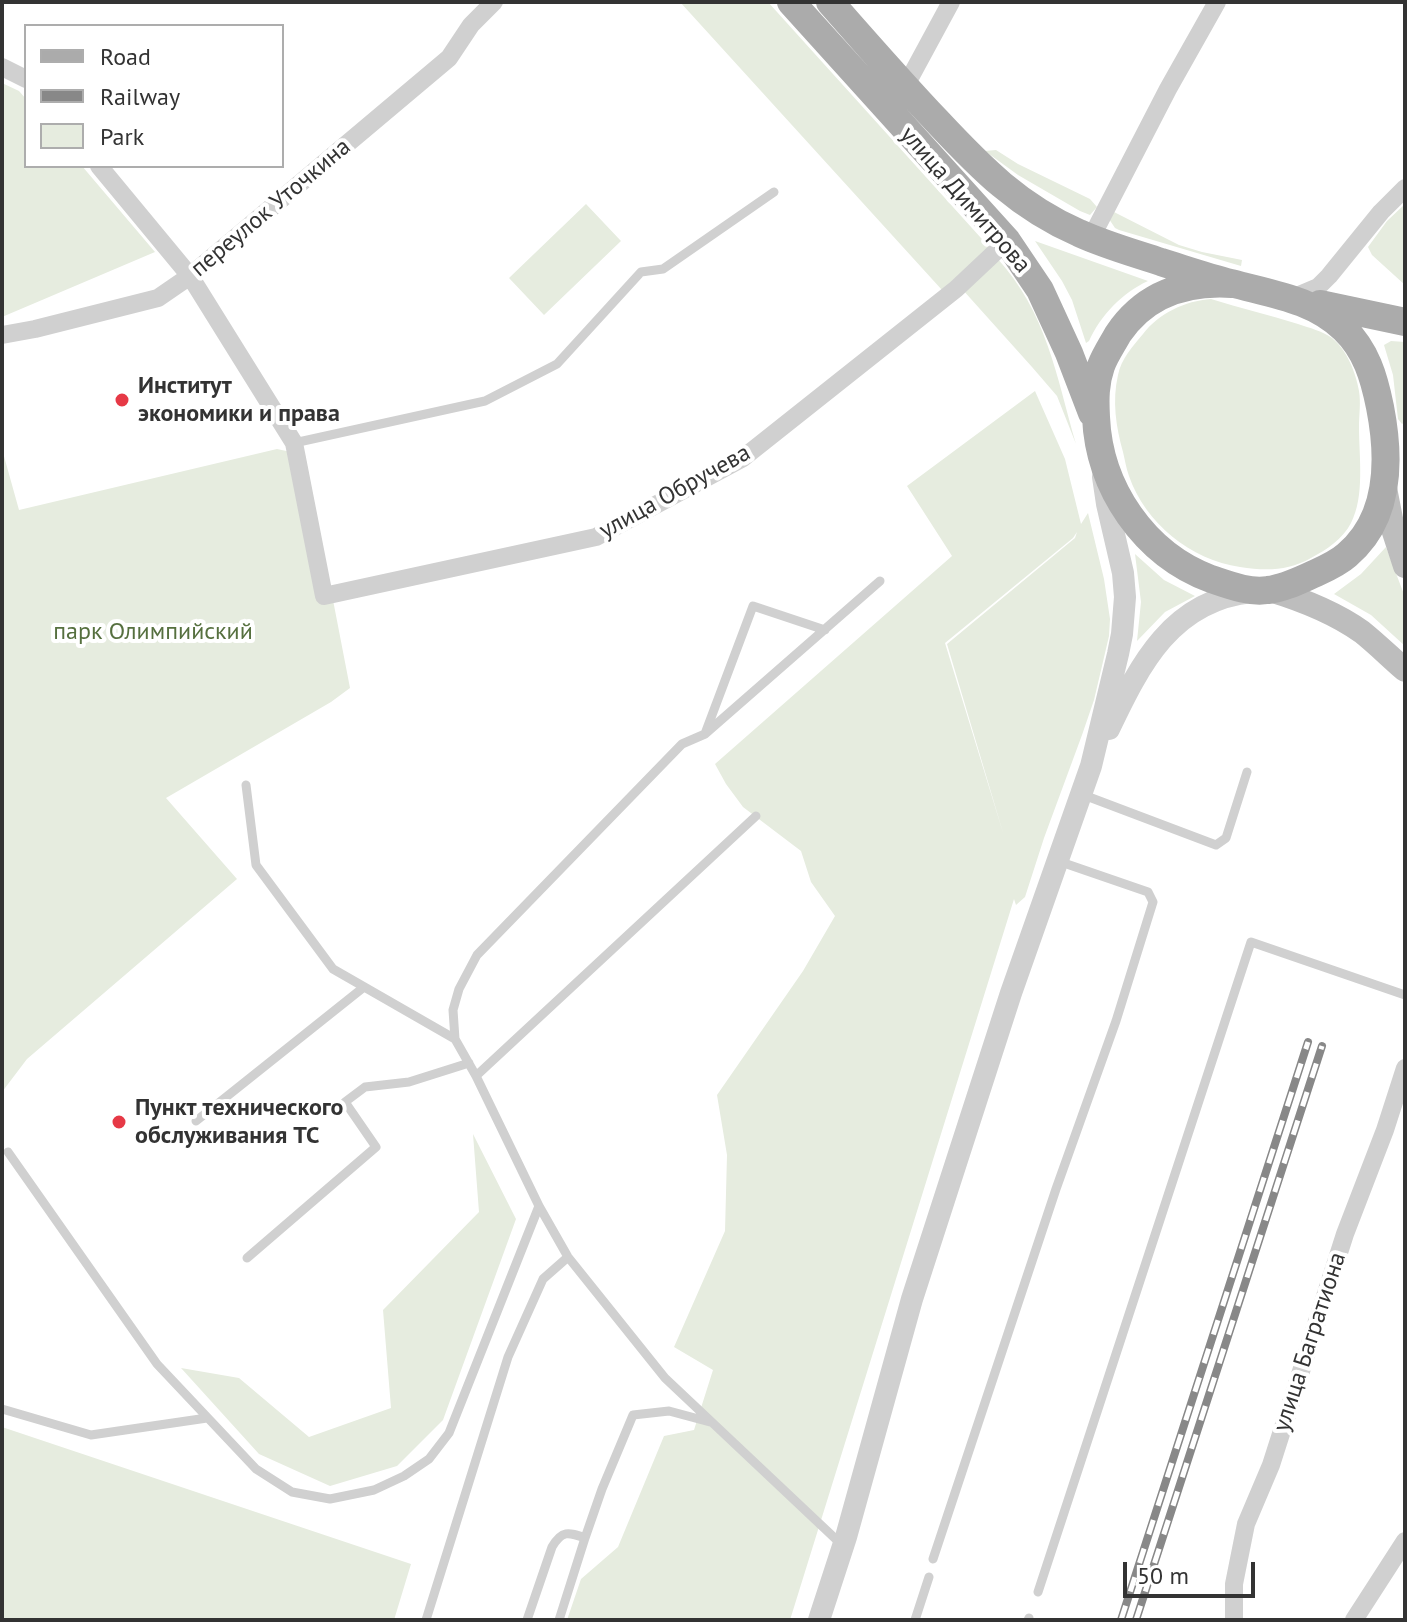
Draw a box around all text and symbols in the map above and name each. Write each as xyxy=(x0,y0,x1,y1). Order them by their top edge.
legend xyxy=(24,24,284,168)
text: Road xyxy=(100,41,151,72)
text: Railway xyxy=(100,81,180,112)
text: Park xyxy=(100,121,144,152)
street label: улица Димитрова xyxy=(894,121,1036,279)
street label: переулок Уточкина xyxy=(185,133,357,283)
place label: Институт экономики и права xyxy=(138,372,340,428)
marker: Институт экономики и права xyxy=(113,391,131,409)
street label: улица Обручева xyxy=(594,439,756,545)
park label: парк Олимпийский xyxy=(53,618,253,646)
place label: Пункт технического обслуживания ТС xyxy=(135,1094,343,1150)
marker: Пункт технического обслуживания ТС xyxy=(110,1113,128,1131)
street label: улица Багратиона xyxy=(1267,1249,1353,1435)
scale bar xyxy=(1127,1546,1259,1596)
text: 50 m xyxy=(1137,1560,1189,1591)

